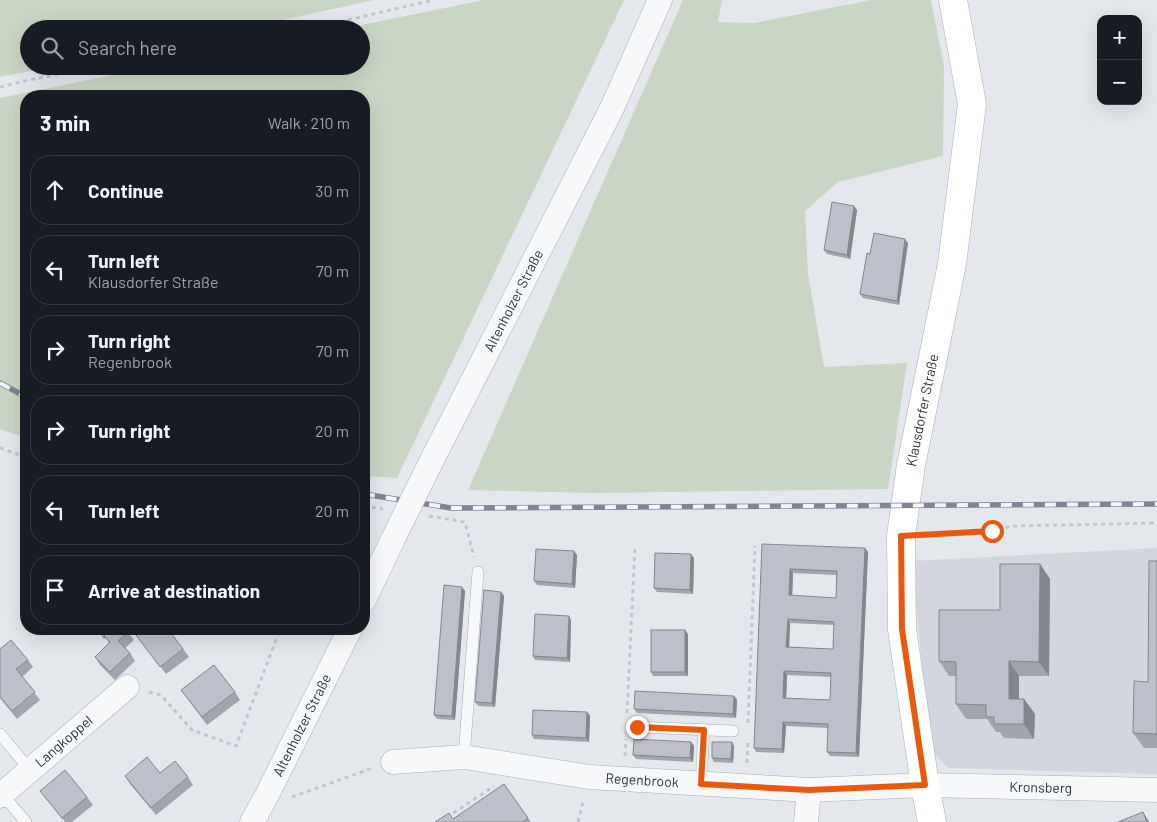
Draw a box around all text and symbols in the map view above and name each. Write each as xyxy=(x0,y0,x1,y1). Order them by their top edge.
map controls xyxy=(1097,15,1142,105)
button: + xyxy=(1097,15,1142,60)
search box xyxy=(20,20,370,75)
icon: search xyxy=(38,34,66,62)
text: Search here xyxy=(78,36,177,59)
button: − xyxy=(1097,60,1142,105)
text: 3 min xyxy=(40,110,90,135)
text: Walk · 210 m xyxy=(268,113,350,132)
icon: ahead xyxy=(41,176,69,204)
text: Continue xyxy=(88,179,164,202)
text: 30 m xyxy=(315,181,349,200)
street label: Altenholzer Straße xyxy=(480,246,546,354)
text: Turn left xyxy=(88,249,159,272)
icon: left xyxy=(41,256,69,284)
text: 70 m xyxy=(316,261,349,280)
text: Klausdorfer Straße xyxy=(88,272,218,291)
text: Turn right xyxy=(88,329,170,352)
icon: right xyxy=(41,336,69,364)
text: 70 m xyxy=(316,341,349,360)
text: Regenbrook xyxy=(88,352,172,371)
street label: Klausdorfer Straße xyxy=(902,352,941,468)
icon: right xyxy=(41,416,69,444)
text: Turn right xyxy=(88,419,170,442)
text: 20 m xyxy=(315,421,349,440)
icon: left xyxy=(41,496,69,524)
text: Turn left xyxy=(88,499,159,522)
text: 20 m xyxy=(315,501,349,520)
route start xyxy=(981,520,1004,543)
icon: arrive xyxy=(41,576,69,604)
text: Arrive at destination xyxy=(88,579,260,602)
street label: Altenholzer Straße xyxy=(269,671,334,779)
street label: Langkoppel xyxy=(31,711,96,770)
route end xyxy=(626,716,649,739)
street label: Regenbrook xyxy=(605,769,679,790)
street label: Kronsberg xyxy=(1009,778,1072,796)

